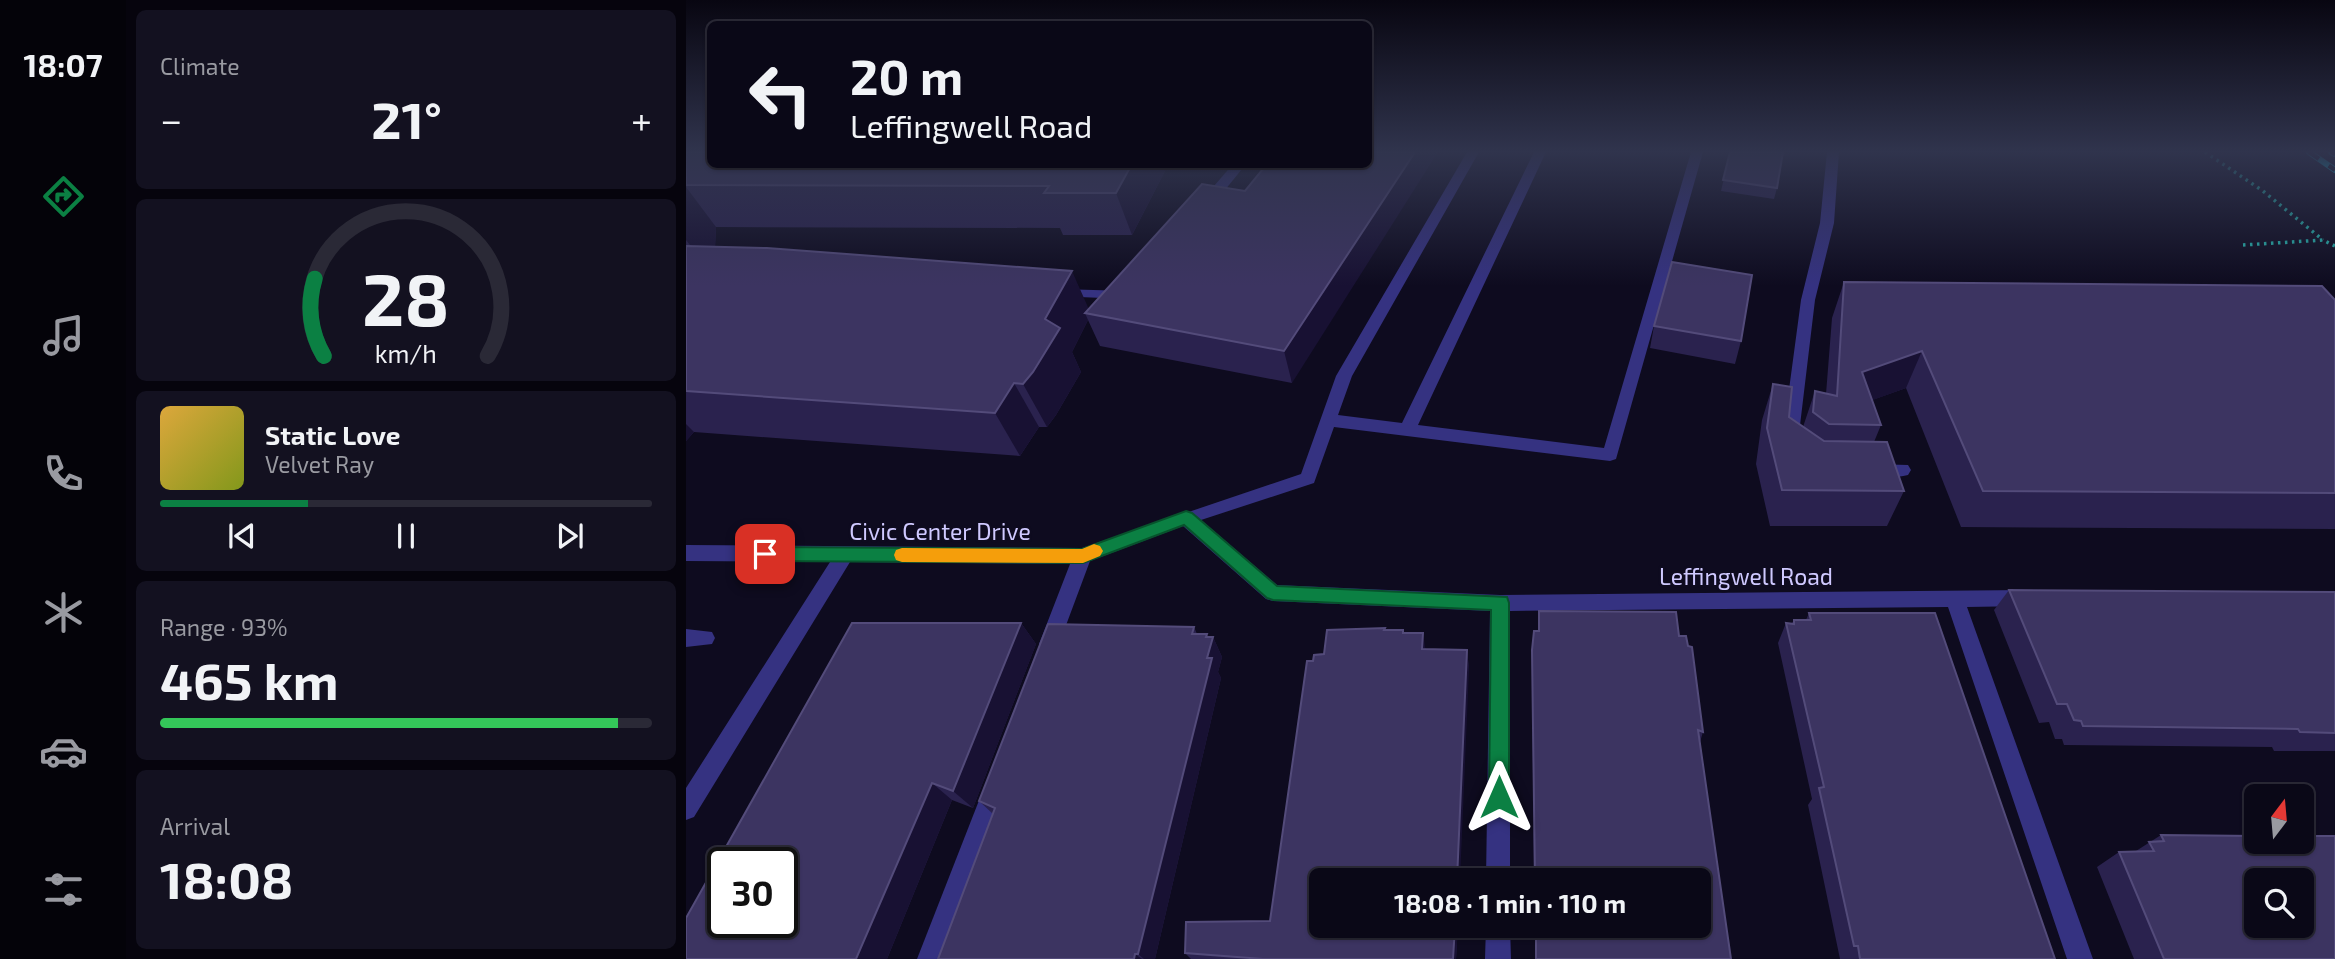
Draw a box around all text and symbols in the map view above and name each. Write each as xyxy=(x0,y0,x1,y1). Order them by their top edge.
text: 18:07 xyxy=(23,45,103,83)
text: 20 m xyxy=(850,46,963,105)
icon: left xyxy=(735,49,826,140)
text: Climate xyxy=(160,52,240,80)
text: 21° xyxy=(371,87,442,149)
text: − xyxy=(160,96,182,142)
text: + xyxy=(631,96,652,142)
text: Leffingwell Road xyxy=(850,106,1092,144)
icon: directions xyxy=(39,172,88,221)
text: 28 xyxy=(362,254,450,342)
icon: music xyxy=(39,311,88,360)
text: km/h xyxy=(375,338,437,368)
text: Static Love xyxy=(265,419,401,450)
icon: phone xyxy=(39,449,88,498)
text: Velvet Ray xyxy=(265,450,374,478)
icon: previous xyxy=(223,517,261,555)
icon: pause xyxy=(387,517,425,555)
icon: next xyxy=(551,517,589,555)
street label: Civic Center Drive xyxy=(849,517,1031,545)
pin xyxy=(735,524,795,584)
icon: arrive xyxy=(746,535,784,573)
street label: Leffingwell Road xyxy=(1659,562,1833,590)
icon: climate xyxy=(39,588,88,637)
text: Range · 93% xyxy=(160,613,288,641)
text: 465 km xyxy=(160,648,339,710)
icon: car xyxy=(39,727,88,776)
position arrow xyxy=(1462,760,1536,834)
north arrow xyxy=(2244,784,2314,854)
map controls xyxy=(2244,784,2314,938)
text: Arrival xyxy=(160,812,230,840)
text: 18:08 xyxy=(160,847,293,909)
speed limit sign: 30 xyxy=(707,847,798,938)
icon: filters xyxy=(39,865,88,914)
button: search xyxy=(2244,868,2314,938)
text: 18:08 · 1 min · 110 m xyxy=(1394,887,1626,918)

